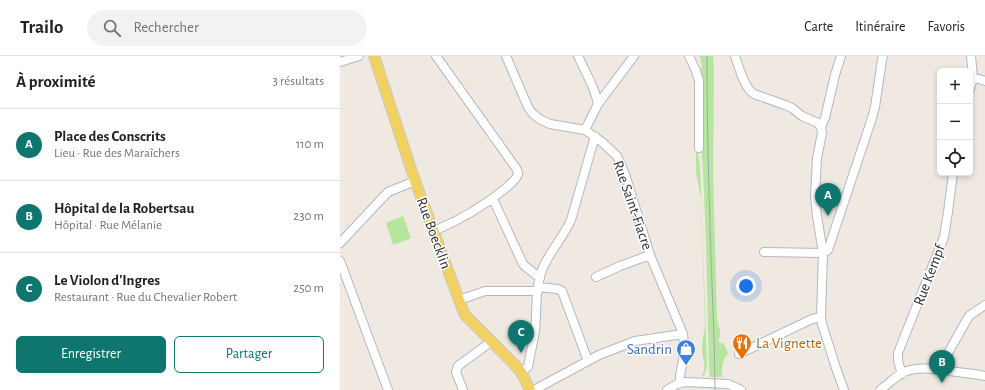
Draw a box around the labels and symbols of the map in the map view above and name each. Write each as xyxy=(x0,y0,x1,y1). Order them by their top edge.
street label: Rue Saint-Fiacre xyxy=(610,159,655,252)
pin: A xyxy=(815,183,841,216)
street label: Rue Boecklin xyxy=(414,195,453,271)
street label: Rue Kempf xyxy=(911,241,948,308)
your location xyxy=(736,276,756,296)
pin: C xyxy=(508,320,534,353)
restaurant icon: La Vignette xyxy=(731,332,753,360)
place label: La Vignette xyxy=(756,336,822,351)
shop icon: Sandrin xyxy=(675,338,697,366)
place label: Sandrin xyxy=(627,342,672,357)
pin: B xyxy=(929,350,955,383)

